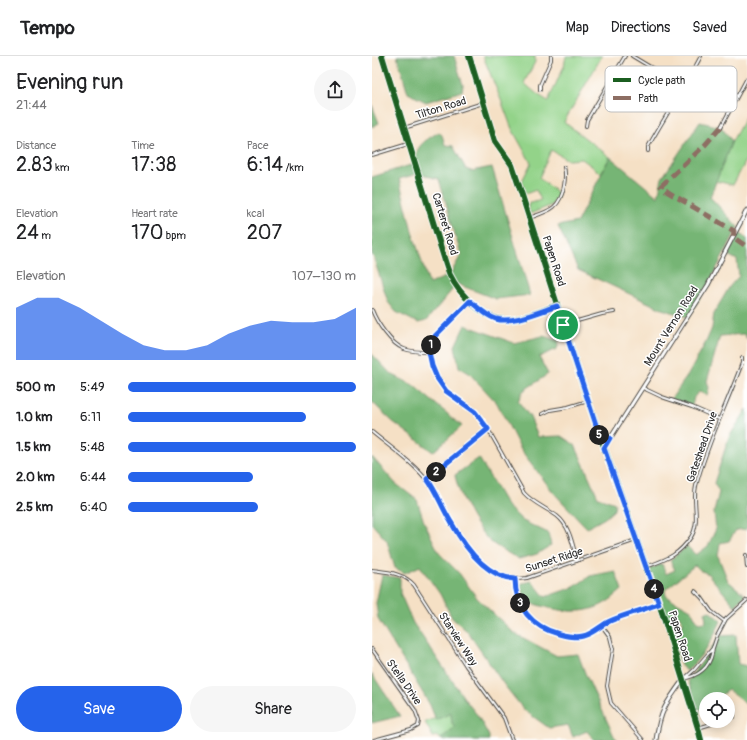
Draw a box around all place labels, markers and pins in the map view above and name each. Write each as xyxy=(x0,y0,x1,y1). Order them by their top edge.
pin xyxy=(546,308,580,342)
pin: 1 xyxy=(421,335,441,355)
pin: 5 xyxy=(589,425,609,445)
pin: 2 xyxy=(426,462,446,482)
pin: 4 xyxy=(644,579,664,599)
pin: 3 xyxy=(510,593,530,613)

